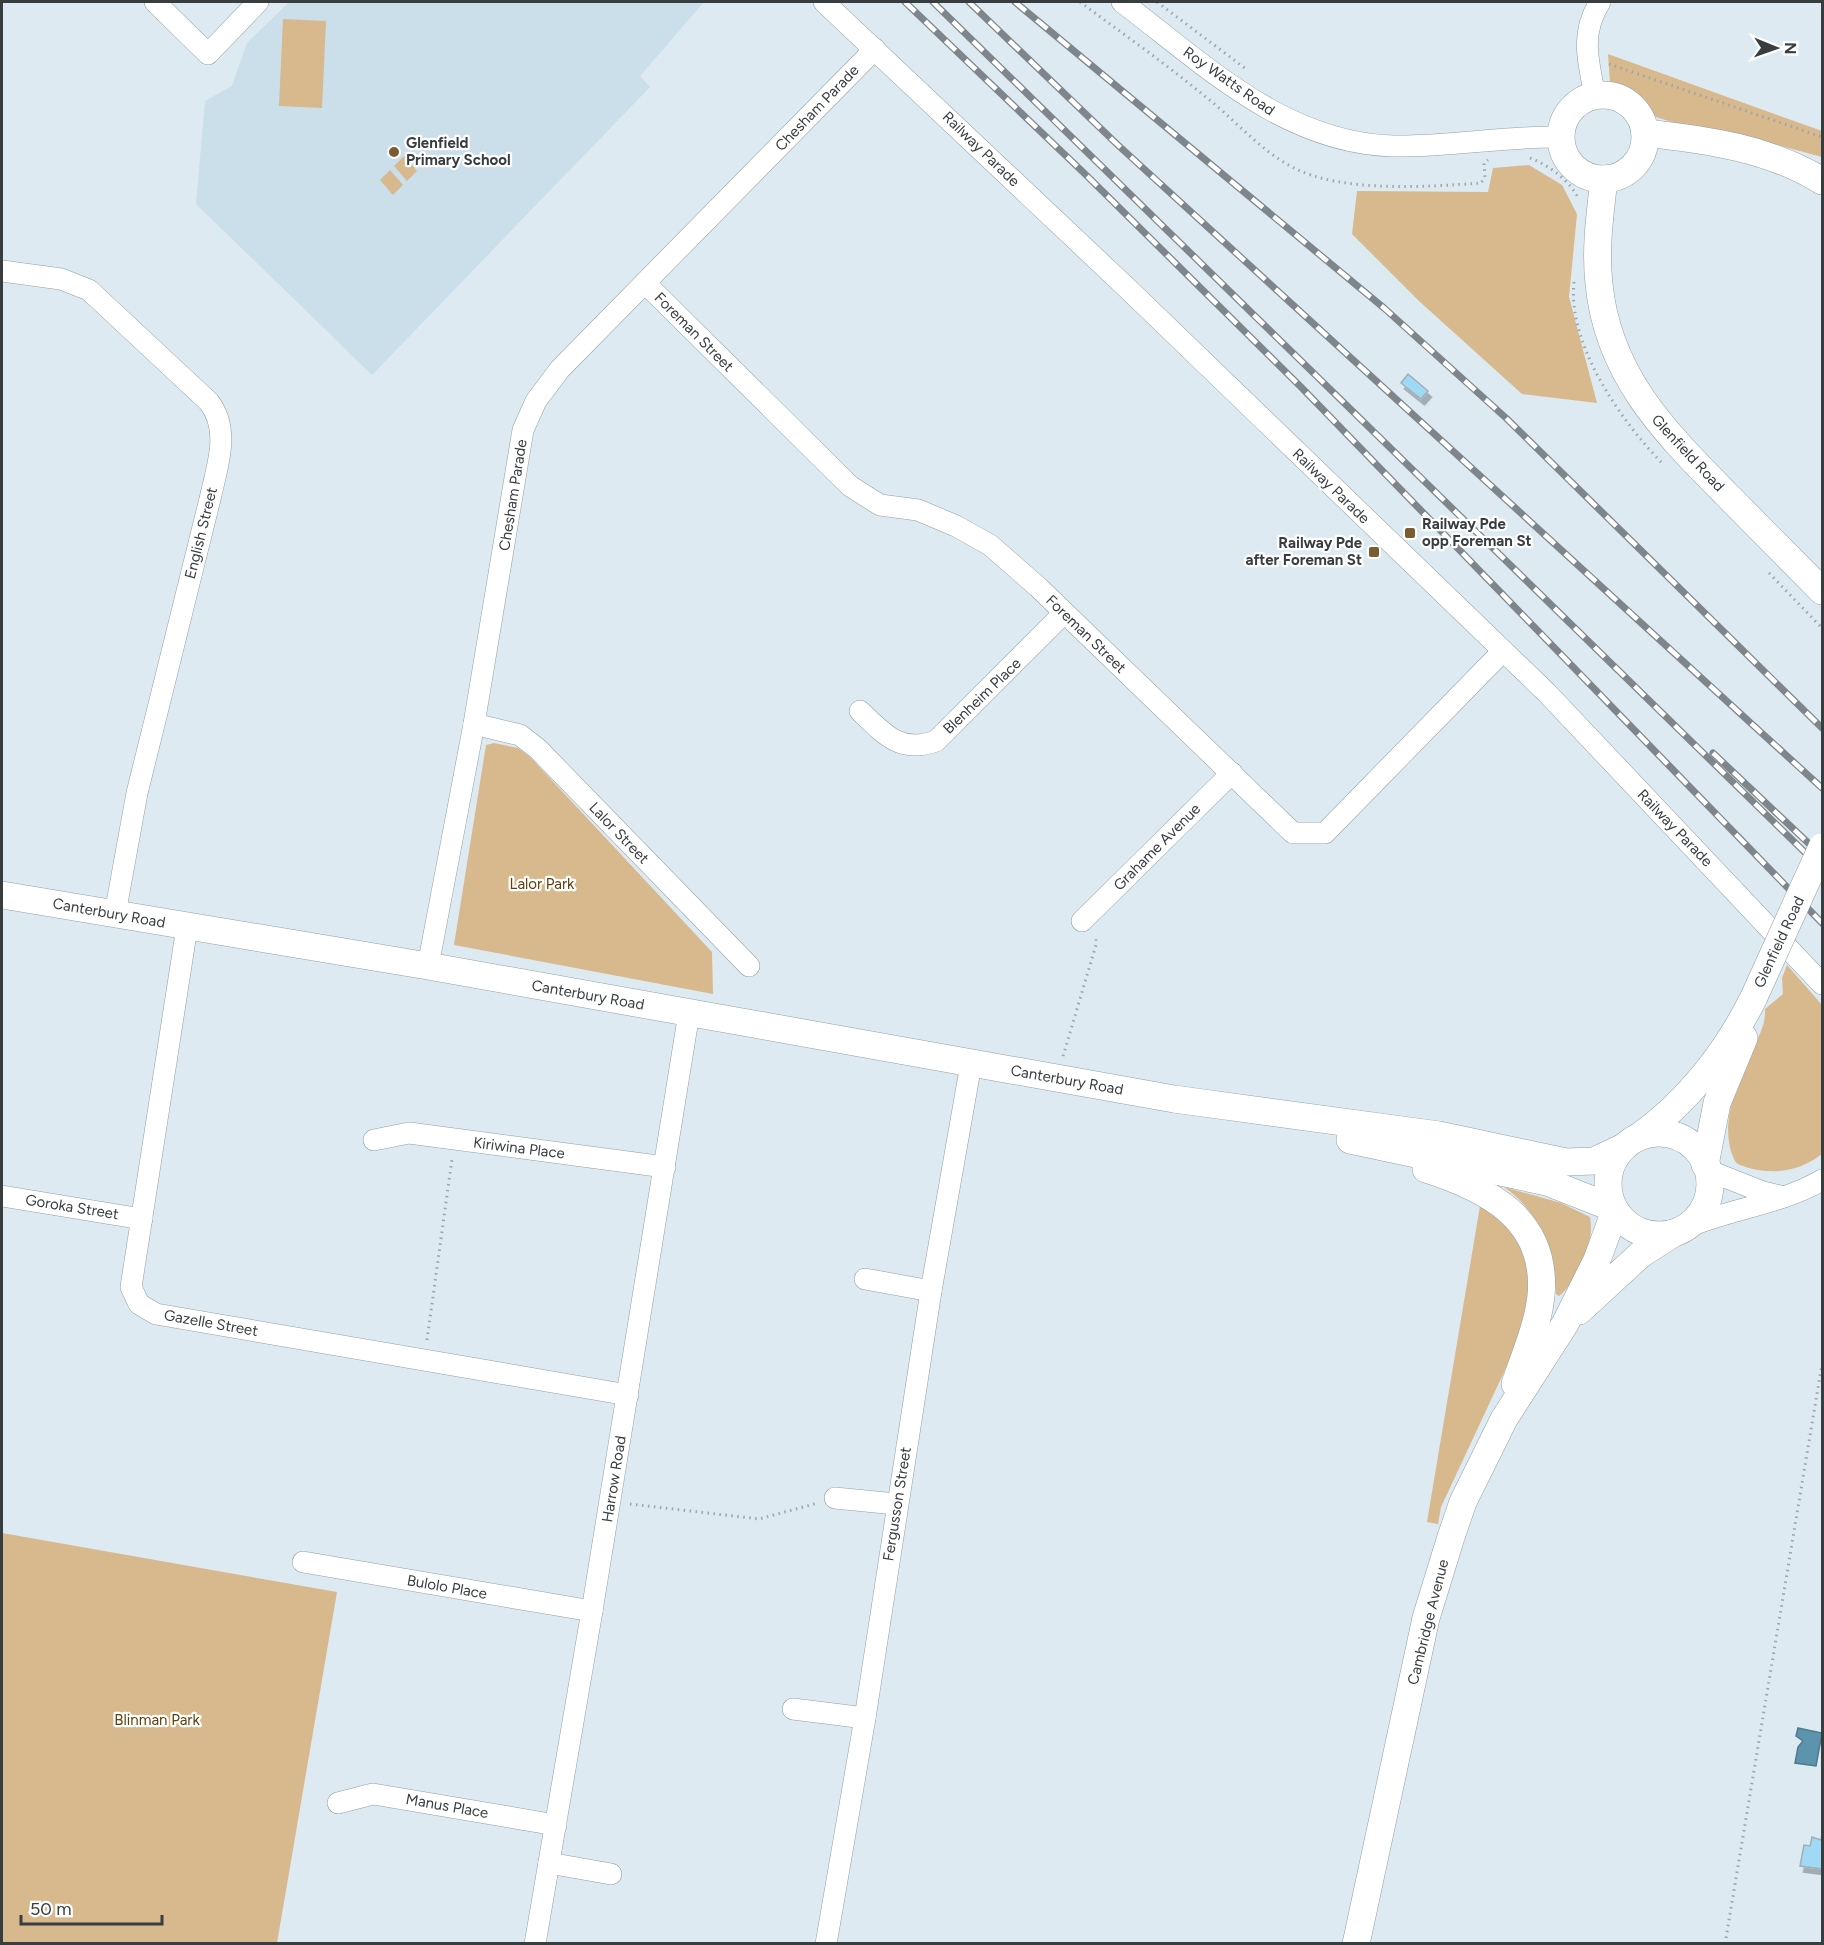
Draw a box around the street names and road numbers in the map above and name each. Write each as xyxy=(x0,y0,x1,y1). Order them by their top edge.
street label: Roy Watts Road xyxy=(1180,43,1278,119)
street label: Chesham Parade xyxy=(771,61,863,155)
street label: Railway Parade xyxy=(939,108,1023,190)
street label: Foreman Street xyxy=(651,289,738,376)
street label: Glenfield Road xyxy=(1648,411,1728,495)
street label: Chesham Parade xyxy=(495,438,531,552)
street label: Railway Parade xyxy=(1289,445,1373,527)
street label: English Street xyxy=(181,485,221,581)
street label: Foreman Street xyxy=(1042,591,1130,677)
street label: Blenheim Place xyxy=(939,654,1025,738)
street label: Railway Parade xyxy=(1634,786,1716,870)
street label: Lalor Street xyxy=(585,799,653,868)
street label: Grahame Avenue xyxy=(1110,800,1204,894)
street label: Glenfield Road xyxy=(1750,893,1808,991)
street label: Canterbury Road xyxy=(51,894,167,932)
street label: Canterbury Road xyxy=(530,976,646,1014)
street label: Canterbury Road xyxy=(1009,1061,1125,1099)
street label: Kiriwina Place xyxy=(472,1133,566,1163)
street label: Goroka Street xyxy=(24,1191,120,1223)
street label: Gazelle Street xyxy=(163,1306,260,1340)
street label: Harrow Road xyxy=(598,1434,630,1524)
street label: Fergusson Street xyxy=(879,1445,915,1562)
street label: Cambridge Avenue xyxy=(1404,1557,1452,1687)
street label: Bulolo Place xyxy=(405,1571,489,1603)
street label: Manus Place xyxy=(404,1790,490,1822)

